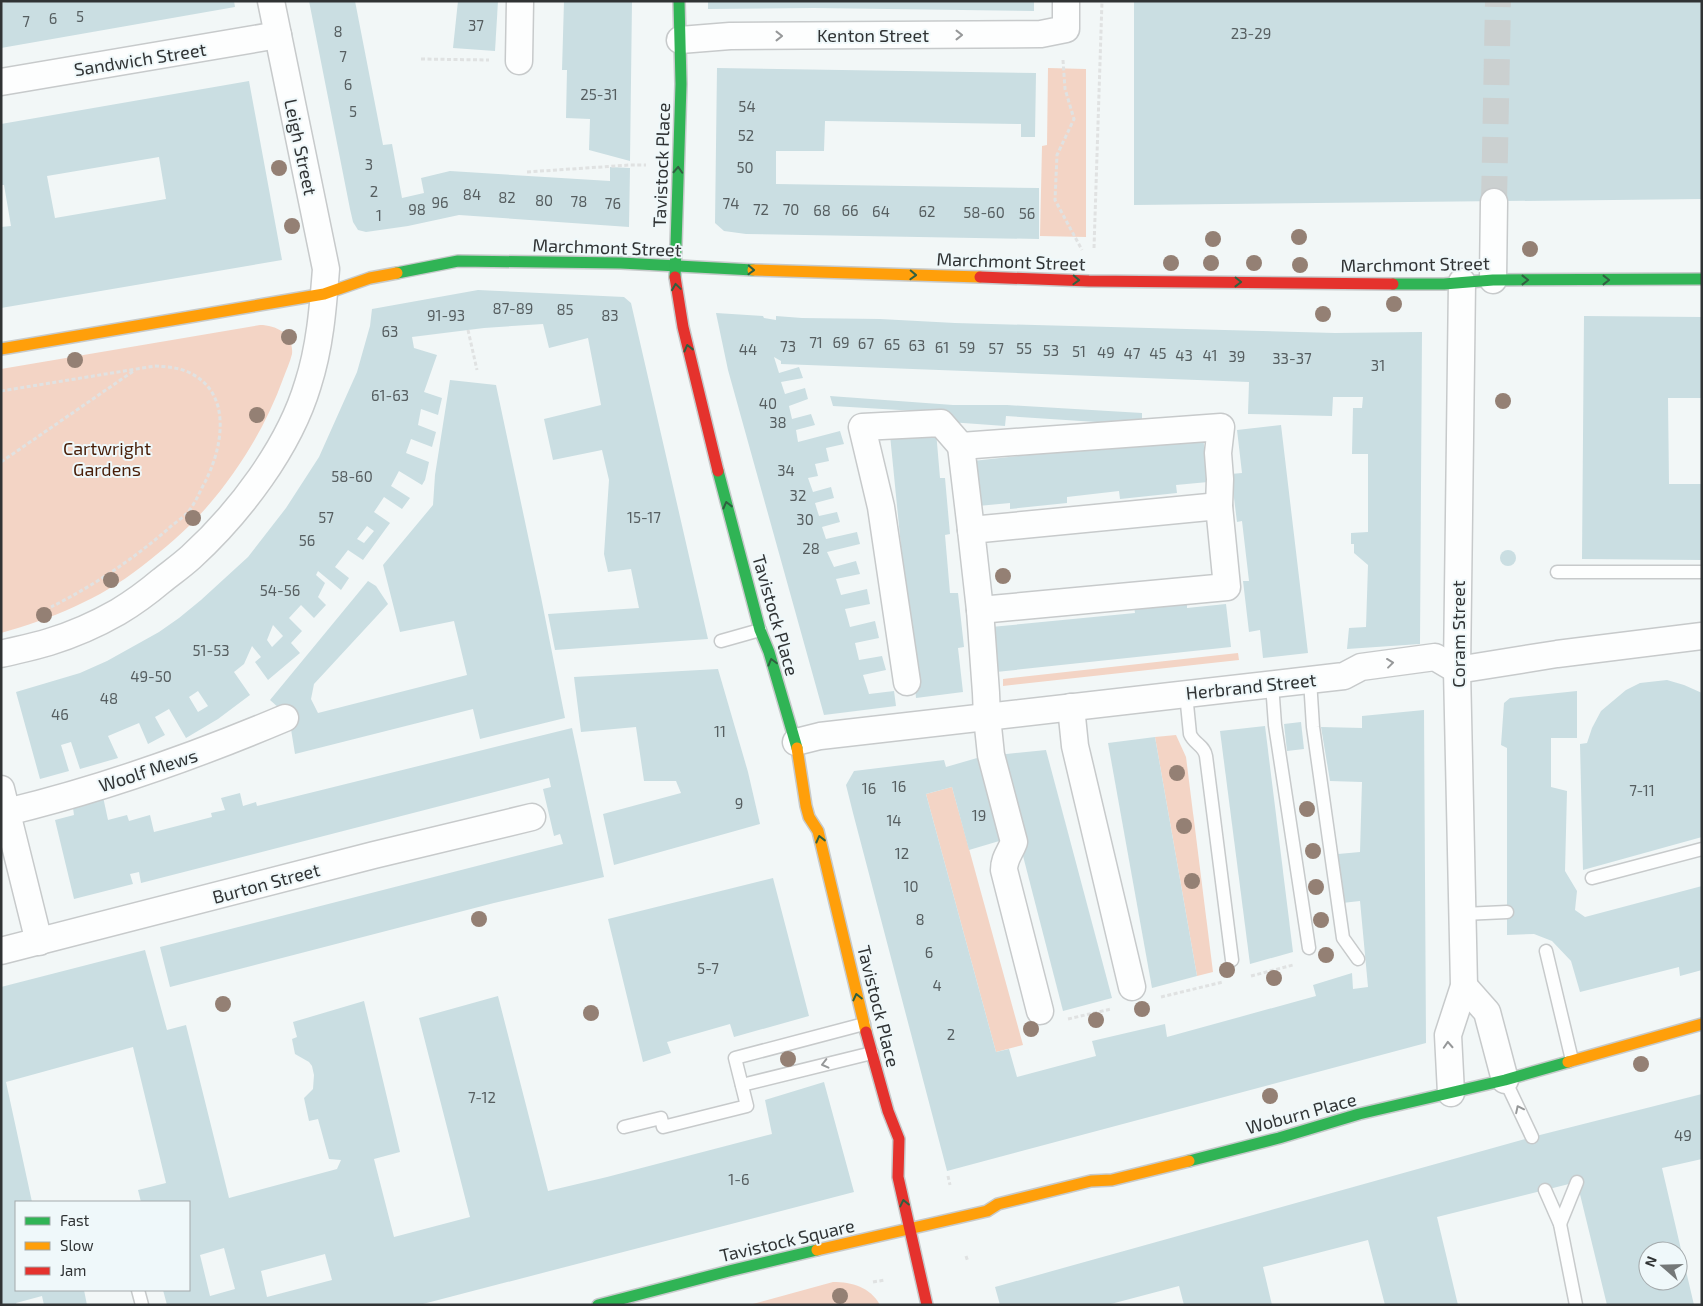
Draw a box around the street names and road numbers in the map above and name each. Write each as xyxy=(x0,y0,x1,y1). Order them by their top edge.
street label: Kenton Street xyxy=(817,24,929,46)
street label: Sandwich Street xyxy=(72,38,208,80)
street label: Leigh Street xyxy=(280,97,322,197)
street label: Tavistock Place xyxy=(648,102,674,228)
street label: Marchmont Street xyxy=(532,233,682,261)
street label: Marchmont Street xyxy=(936,247,1086,275)
street label: Marchmont Street xyxy=(1340,252,1490,276)
street label: Tavistock Place xyxy=(748,552,804,678)
street label: Coram Street xyxy=(1447,580,1469,688)
street label: Herbrand Street xyxy=(1185,668,1317,704)
street label: Woolf Mews xyxy=(96,744,200,796)
street label: Burton Street xyxy=(210,858,322,908)
street label: Tavistock Place xyxy=(853,943,905,1069)
street label: Woburn Place xyxy=(1243,1088,1359,1138)
street label: Tavistock Square xyxy=(717,1214,857,1266)

